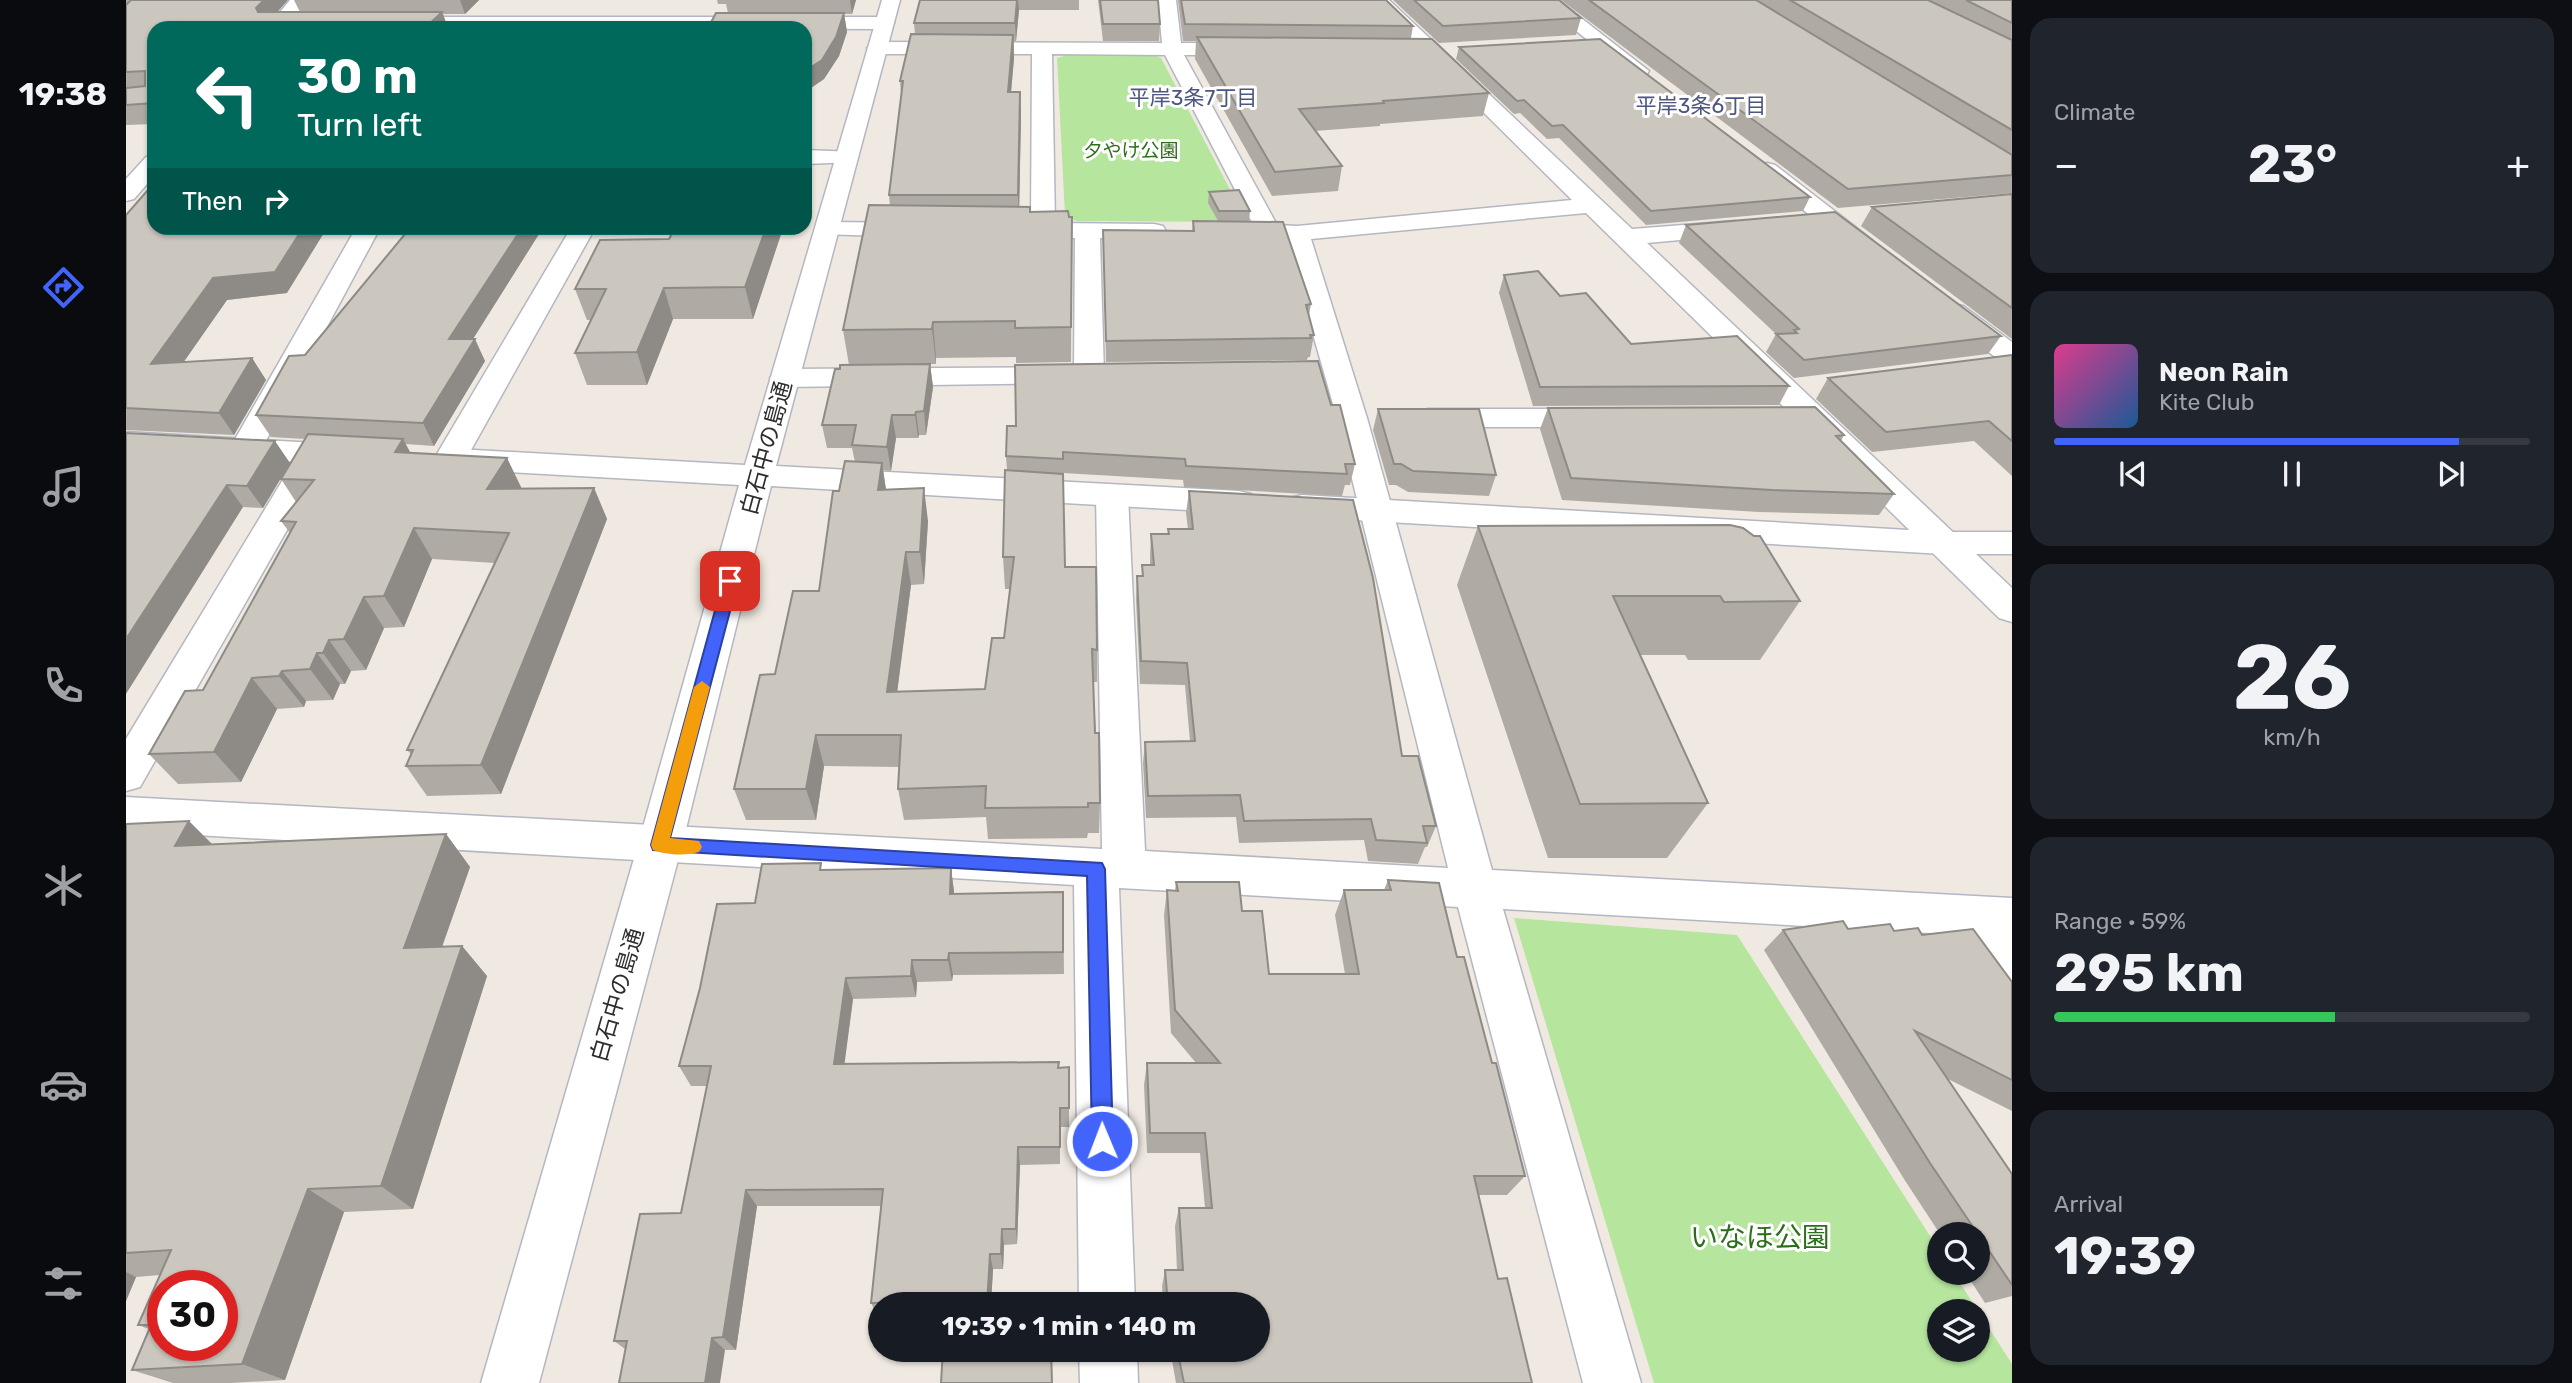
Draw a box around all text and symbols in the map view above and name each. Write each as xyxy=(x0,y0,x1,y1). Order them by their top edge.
text: 30 m xyxy=(297,47,418,105)
icon: left xyxy=(182,49,273,140)
text: 19:38 xyxy=(19,75,107,113)
district label: 平岸3条7丁目 xyxy=(1129,85,1257,110)
district label: 平岸3条6丁目 xyxy=(1636,93,1766,118)
text: Climate xyxy=(2054,98,2135,126)
text: Turn left xyxy=(297,106,422,144)
text: 23° xyxy=(2248,133,2337,195)
park label: 夕やけ公園 xyxy=(1083,139,1179,162)
text: − xyxy=(2054,142,2079,188)
text: + xyxy=(2506,142,2530,188)
icon: right xyxy=(257,182,295,220)
text: Then xyxy=(182,186,243,217)
icon: directions xyxy=(39,263,88,312)
text: Neon Rain xyxy=(2159,357,2289,388)
street label: 白石中の島通 xyxy=(735,378,797,518)
text: Kite Club xyxy=(2159,388,2254,416)
icon: previous xyxy=(2114,455,2152,493)
icon: pause xyxy=(2273,455,2311,493)
icon: next xyxy=(2432,455,2470,493)
icon: music xyxy=(39,462,88,511)
pin xyxy=(700,551,760,611)
icon: arrive xyxy=(711,562,749,600)
text: 26 xyxy=(2233,623,2351,731)
icon: phone xyxy=(39,661,88,710)
text: km/h xyxy=(2263,723,2321,751)
icon: climate xyxy=(39,861,88,910)
text: Range · 59% xyxy=(2054,907,2186,935)
street label: 白石中の島通 xyxy=(585,925,649,1065)
text: 295 km xyxy=(2054,942,2244,1004)
icon: car xyxy=(39,1060,88,1109)
position arrow xyxy=(1065,1104,1139,1178)
text: Arrival xyxy=(2054,1190,2123,1218)
park label: いなほ公園 xyxy=(1690,1221,1830,1254)
map controls xyxy=(1927,1222,1990,1362)
button: search xyxy=(1927,1222,1990,1285)
text: 19:39 xyxy=(2054,1225,2196,1287)
icon: filters xyxy=(39,1259,88,1308)
speed limit sign: 30 xyxy=(147,1270,238,1361)
button: layers xyxy=(1927,1299,1990,1362)
text: 19:39 · 1 min · 140 m xyxy=(942,1311,1196,1342)

